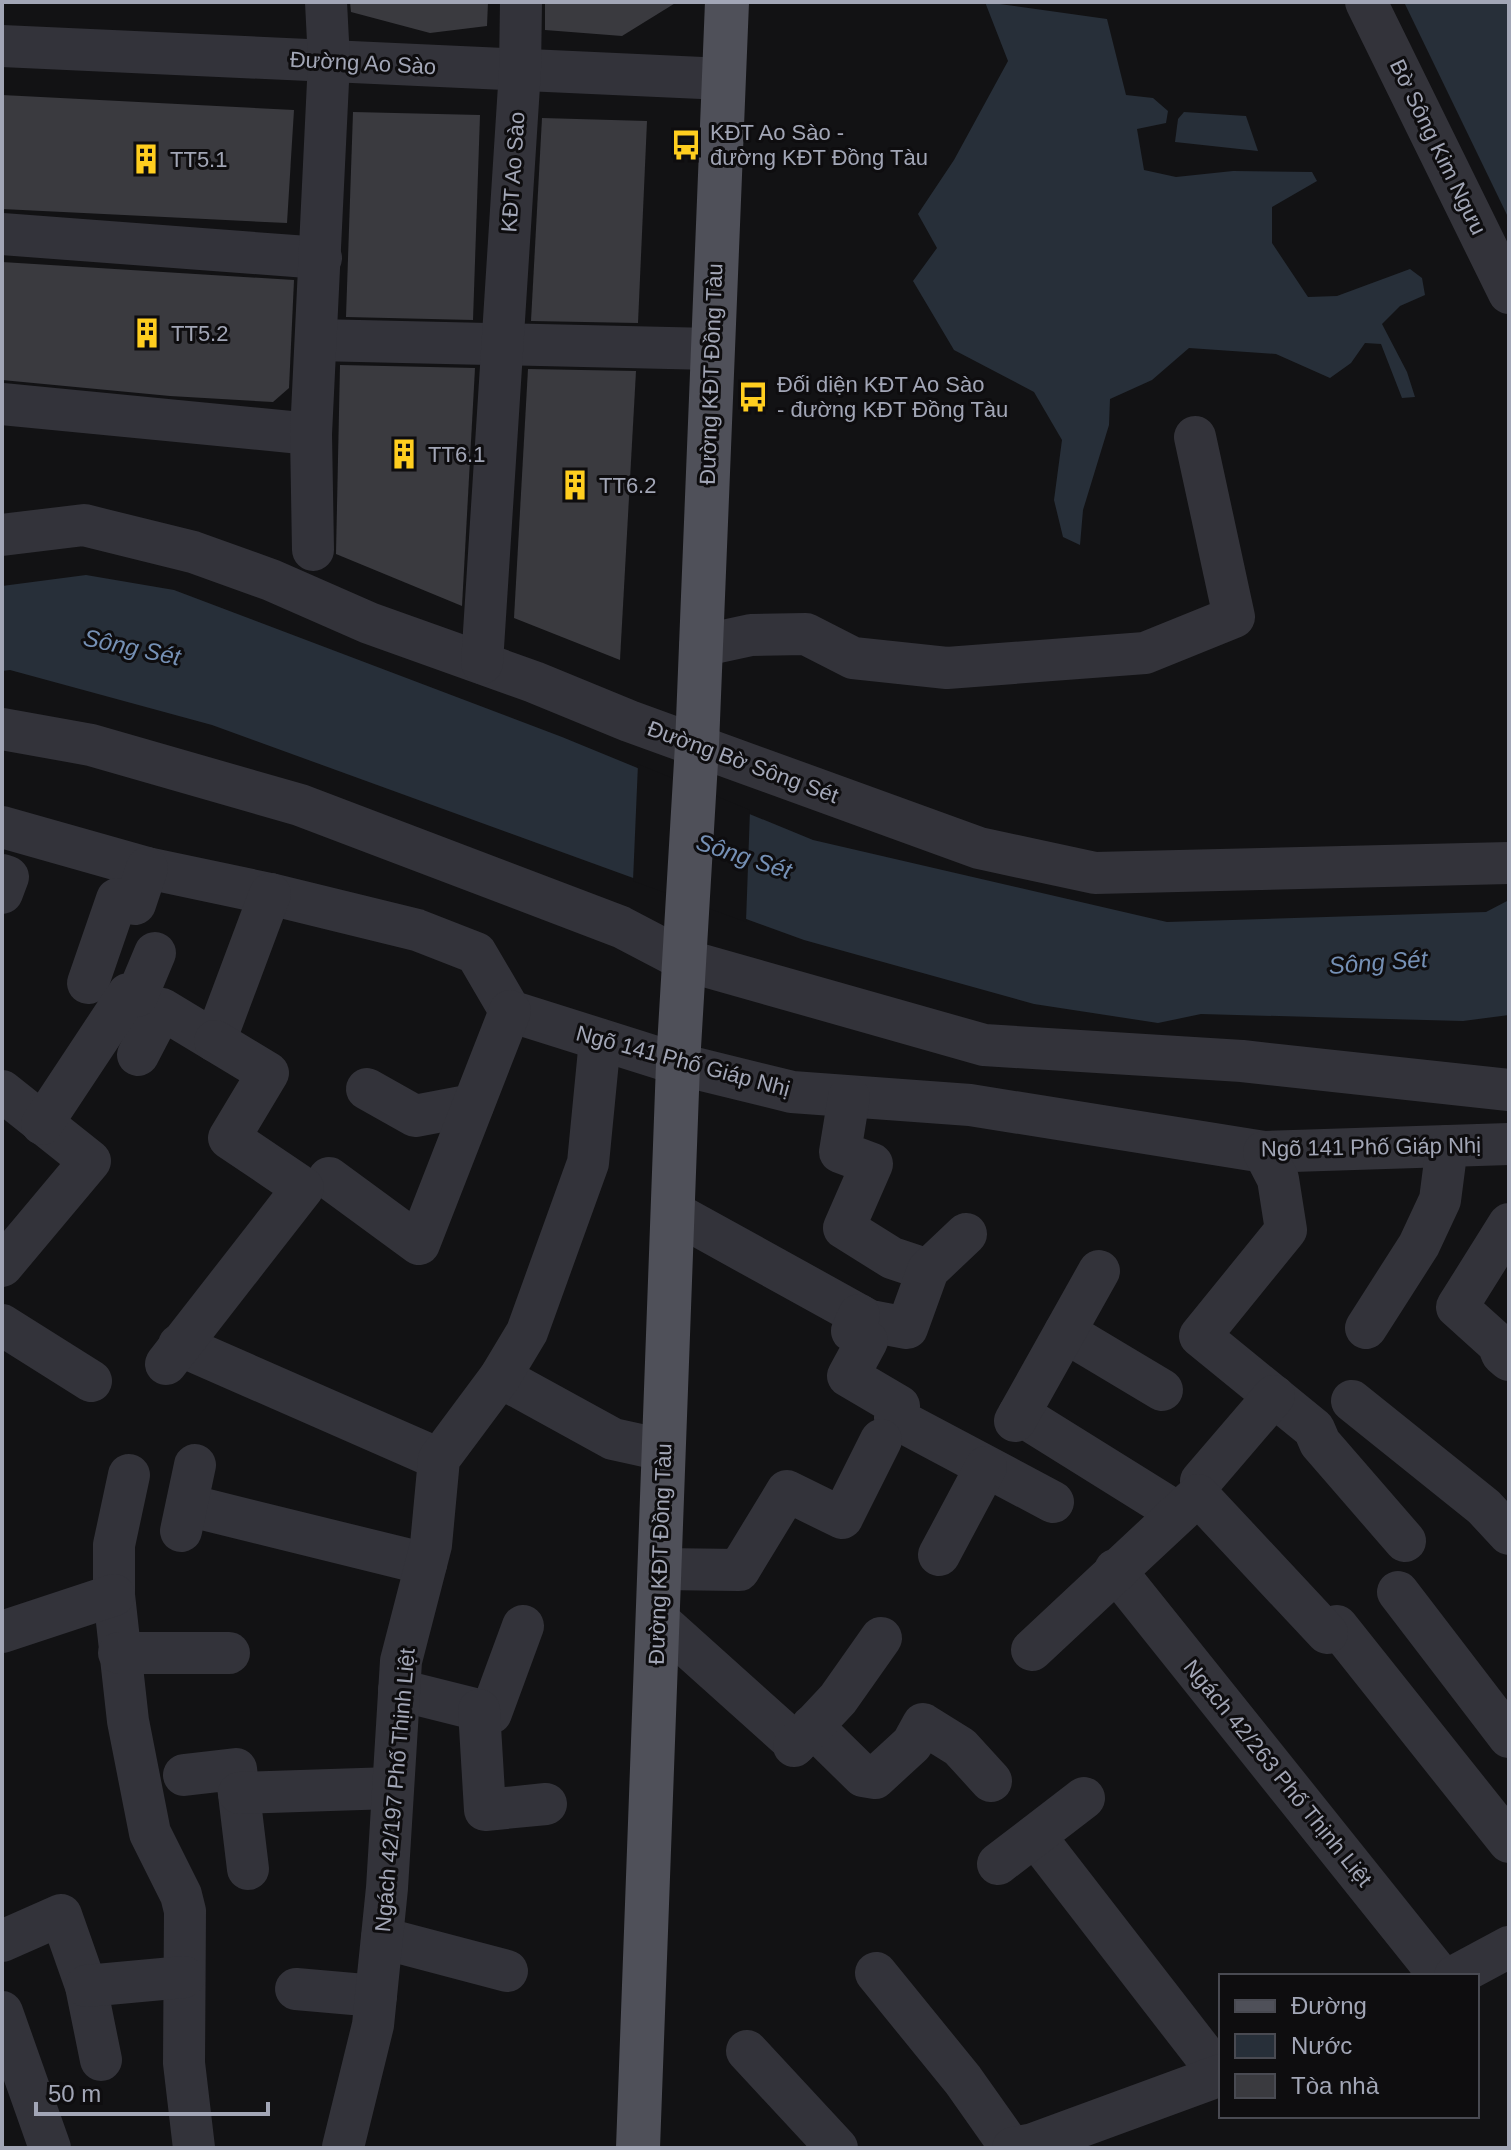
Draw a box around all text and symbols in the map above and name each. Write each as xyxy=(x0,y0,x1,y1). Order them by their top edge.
street label: Đường Ao Sào xyxy=(289,47,437,79)
street label: Bờ Sông Kim Ngưu xyxy=(1385,55,1491,239)
street label: KĐT Ao Sào xyxy=(496,111,530,233)
place label: KĐT Ao Sào - đường KĐT Đồng Tàu xyxy=(710,120,928,170)
bus stop icon: KĐT Ao Sào - đường KĐT Đồng Tàu xyxy=(669,128,703,162)
building icon: TT5.1 xyxy=(129,142,163,176)
place label: TT5.1 xyxy=(170,147,227,172)
street label: Đường KĐT Đồng Tàu xyxy=(695,263,727,485)
building icon: TT5.2 xyxy=(130,316,164,350)
place label: TT5.2 xyxy=(171,321,228,346)
place label: Đối diện KĐT Ao Sào - đường KĐT Đồng Tàu xyxy=(777,372,1008,422)
bus stop icon: Đối diện KĐT Ao Sào - đường KĐT Đồng Tàu xyxy=(736,380,770,414)
building icon: TT6.1 xyxy=(387,437,421,471)
place label: TT6.1 xyxy=(428,442,485,467)
building icon: TT6.2 xyxy=(558,468,592,502)
place label: TT6.2 xyxy=(599,473,656,498)
water label: Sông Sét xyxy=(81,624,184,671)
street label: Đường Bờ Sông Sét xyxy=(644,716,842,808)
water label: Sông Sét xyxy=(693,828,796,885)
water label: Sông Sét xyxy=(1328,945,1430,979)
street label: Ngõ 141 Phố Giáp Nhị xyxy=(573,1020,793,1102)
street label: Ngõ 141 Phố Giáp Nhị xyxy=(1261,1133,1481,1161)
street label: Đường KĐT Đồng Tàu xyxy=(644,1443,676,1665)
street label: Ngách 42/197 Phố Thịnh Liệt xyxy=(370,1647,420,1933)
street label: Ngách 42/263 Phố Thịnh Liệt xyxy=(1179,1655,1377,1891)
legend xyxy=(1219,1974,1479,2118)
text: Đường xyxy=(1291,1992,1367,2019)
text: Nước xyxy=(1291,2032,1352,2059)
scale bar xyxy=(36,2066,268,2116)
text: Tòa nhà xyxy=(1291,2072,1380,2099)
text: 50 m xyxy=(48,2080,101,2107)

